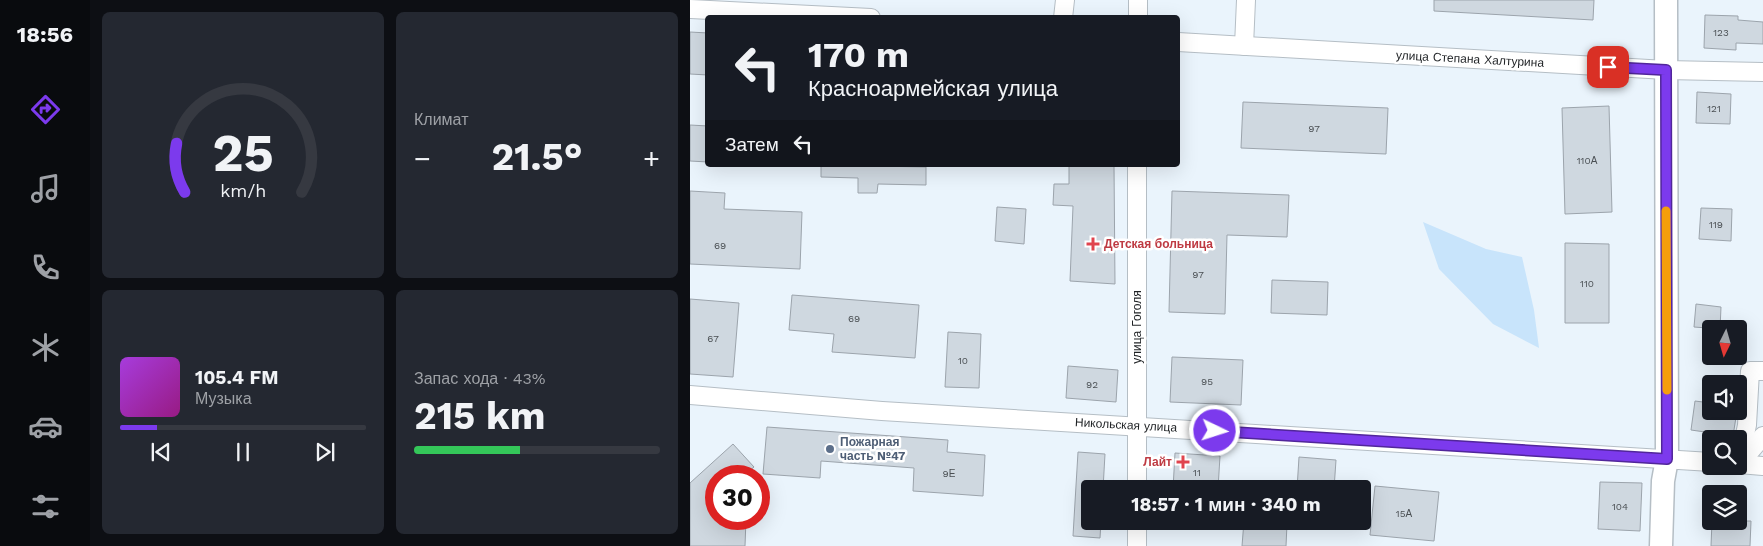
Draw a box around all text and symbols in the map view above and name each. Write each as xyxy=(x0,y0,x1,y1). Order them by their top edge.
text: 18:56 xyxy=(17,22,73,47)
house number: 123 xyxy=(1713,27,1729,38)
text: 170 m xyxy=(808,34,909,76)
icon: left xyxy=(725,35,790,100)
pin xyxy=(1587,46,1629,88)
street label: улица Степана Халтурина xyxy=(1396,48,1545,70)
icon: arrive xyxy=(1594,53,1622,81)
text: Красноармейская улица xyxy=(808,76,1058,101)
icon: directions xyxy=(28,92,63,127)
house number: 121 xyxy=(1707,103,1721,114)
text: Климат xyxy=(414,110,468,129)
text: 25 xyxy=(212,123,274,184)
house number: 97 xyxy=(1308,123,1320,134)
icon: left xyxy=(789,130,817,158)
text: Затем xyxy=(725,133,779,156)
text: 21.5° xyxy=(491,135,583,179)
text: − xyxy=(414,142,431,175)
text: + xyxy=(643,142,660,175)
house number: 110А xyxy=(1577,155,1598,166)
icon: music xyxy=(28,171,63,206)
text: km/h xyxy=(220,180,266,201)
house number: 119 xyxy=(1709,219,1723,230)
marker: Детская больница xyxy=(1086,237,1100,251)
place label: Детская больница xyxy=(1104,237,1213,251)
house number: 69 xyxy=(714,240,726,251)
icon: phone xyxy=(28,250,63,285)
house number: 97 xyxy=(1192,269,1204,280)
house number: 110 xyxy=(1580,278,1594,289)
street label: улица Гоголя xyxy=(1130,290,1144,364)
house number: 69 xyxy=(848,313,860,324)
north arrow xyxy=(1702,320,1748,365)
map controls xyxy=(1702,320,1747,530)
icon: climate xyxy=(28,330,63,365)
house number: 67 xyxy=(707,333,719,344)
house number: 10 xyxy=(958,355,968,366)
text: 105.4 FM xyxy=(195,366,278,389)
text: Запас хода · 43% xyxy=(414,369,546,388)
button: sound xyxy=(1702,375,1747,420)
house number: 95 xyxy=(1201,376,1213,387)
house number: 92 xyxy=(1086,379,1098,390)
text: Музыка xyxy=(195,389,252,408)
text: 215 km xyxy=(414,394,545,438)
position arrow xyxy=(1188,404,1240,456)
icon: car xyxy=(28,409,63,444)
street label: Никольская улица xyxy=(1075,415,1178,435)
button: search xyxy=(1702,430,1747,475)
place label: Пожарная часть №47 xyxy=(840,435,905,463)
icon: previous xyxy=(147,438,175,466)
icon: pause xyxy=(229,438,257,466)
icon: next xyxy=(311,438,339,466)
marker: Пожарная часть №47 xyxy=(824,443,836,455)
place label: Лайт xyxy=(1143,455,1172,469)
marker: Лайт xyxy=(1176,455,1190,469)
speed limit sign: 30 xyxy=(705,465,770,530)
house number: 11 xyxy=(1193,467,1201,478)
house number: 9Е xyxy=(943,468,956,479)
button: layers xyxy=(1702,485,1747,530)
icon: filters xyxy=(28,489,63,524)
text: 18:57 · 1 мин · 340 m xyxy=(1131,493,1321,516)
house number: 104 xyxy=(1612,501,1628,512)
house number: 15А xyxy=(1396,508,1413,519)

